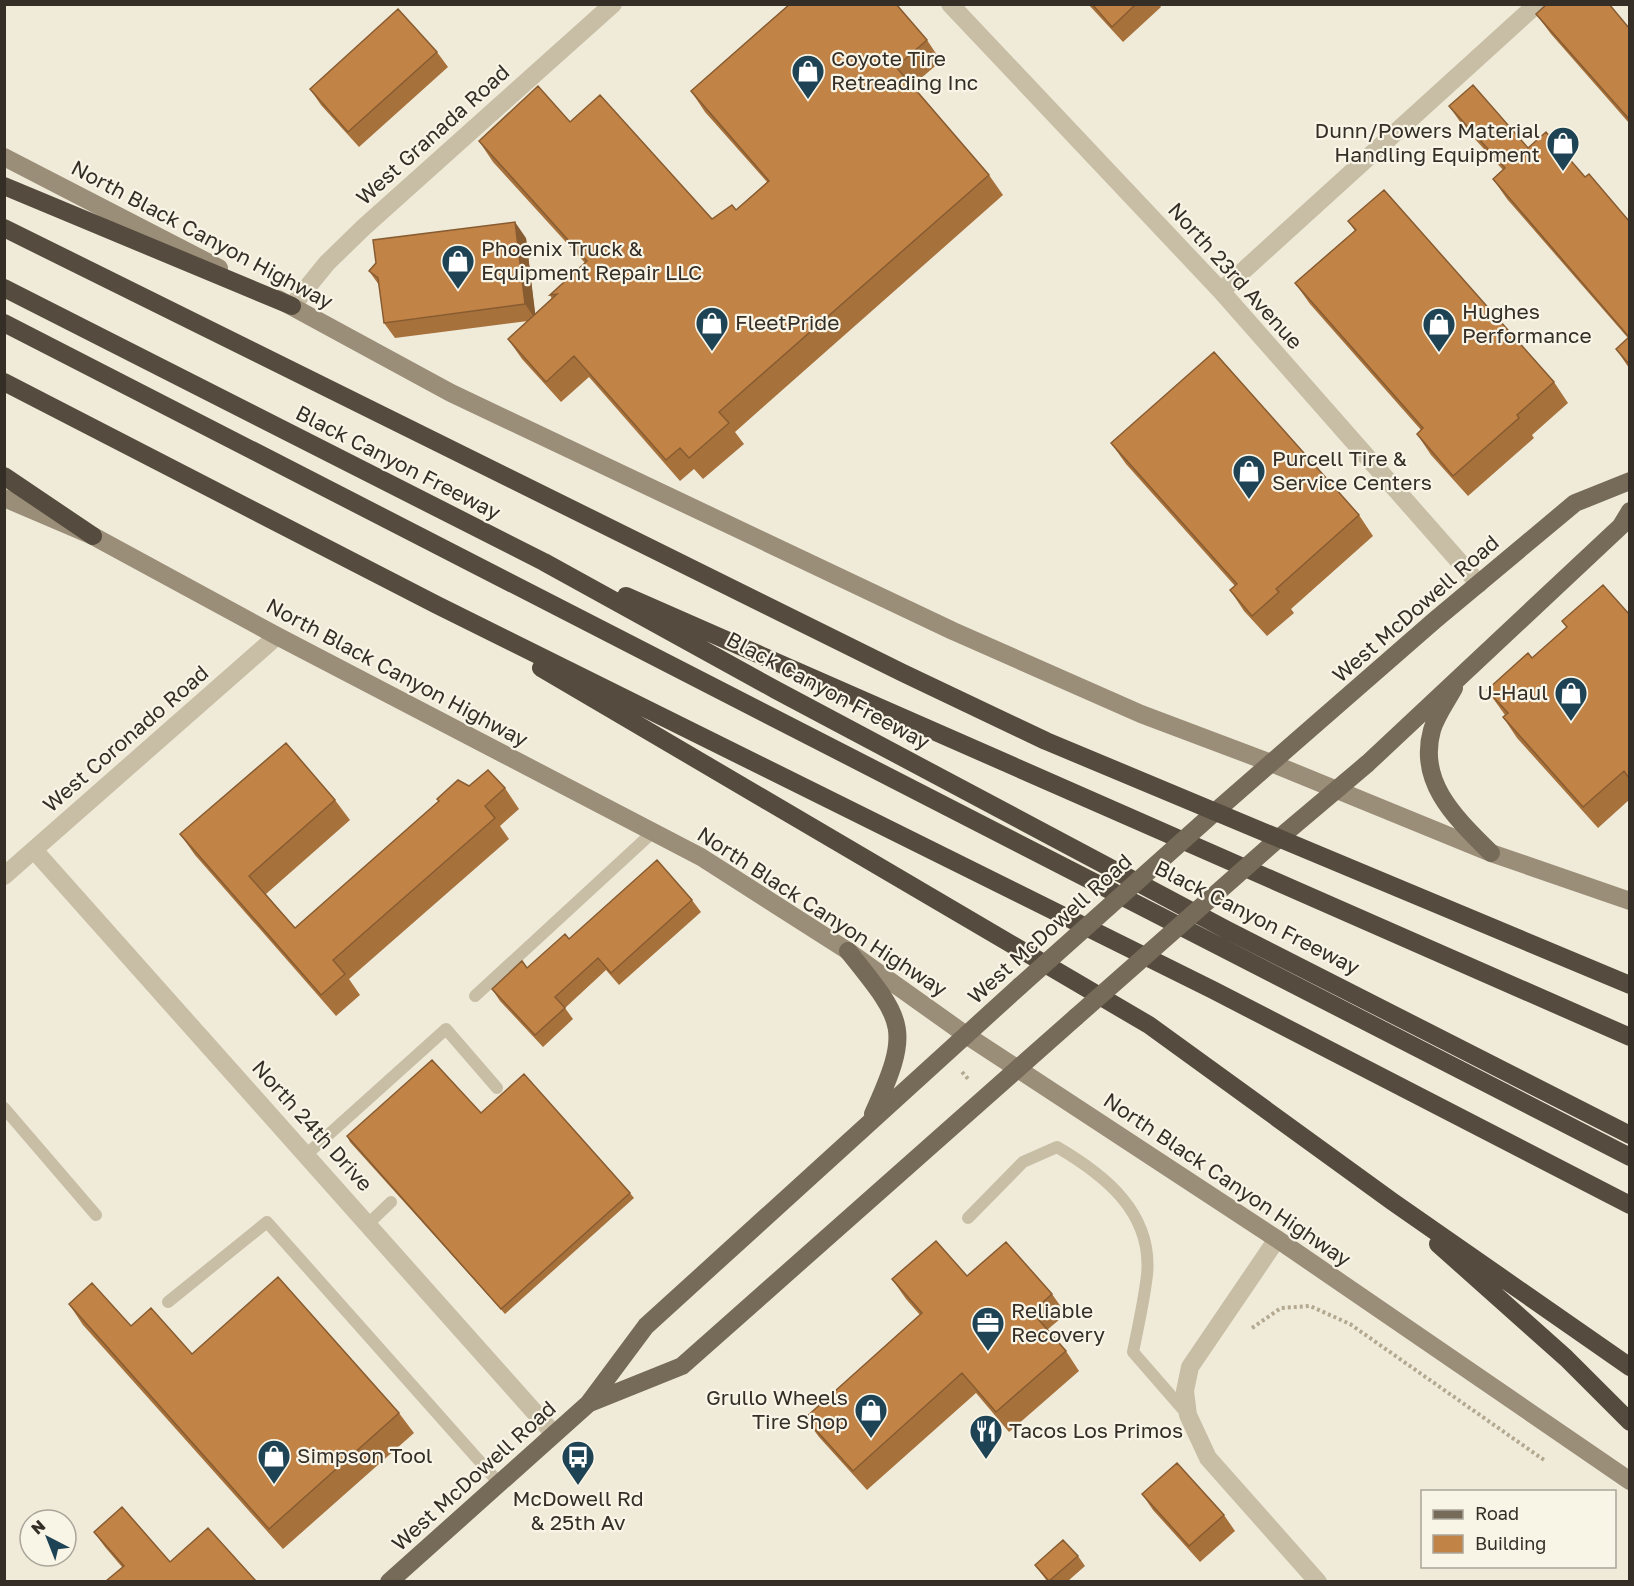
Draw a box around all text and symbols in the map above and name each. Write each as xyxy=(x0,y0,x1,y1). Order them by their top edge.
place label: Coyote Tire Retreading Inc xyxy=(831,45,978,95)
shop icon: Coyote Tire Retreading Inc xyxy=(790,53,826,100)
street label: West Granada Road xyxy=(350,59,514,210)
place label: Dunn/Powers Material Handling Equipment xyxy=(1315,117,1540,167)
shop icon: Dunn/Powers Material Handling Equipment xyxy=(1545,125,1581,172)
street label: North Black Canyon Highway xyxy=(67,154,338,314)
street label: North 23rd Avenue xyxy=(1163,197,1308,354)
place label: Phoenix Truck & Equipment Repair LLC xyxy=(481,235,702,285)
shop icon: Phoenix Truck & Equipment Repair LLC xyxy=(440,243,476,290)
place label: Hughes Performance xyxy=(1462,298,1592,348)
shop icon: FleetPride xyxy=(694,305,730,352)
shop icon: Hughes Performance xyxy=(1421,306,1457,353)
place label: FleetPride xyxy=(735,309,839,335)
street label: Black Canyon Freeway xyxy=(292,399,505,525)
place label: Purcell Tire & Service Centers xyxy=(1272,445,1432,495)
shop icon: Purcell Tire & Service Centers xyxy=(1231,453,1267,500)
street label: West McDowell Road xyxy=(1327,529,1504,688)
street label: North Black Canyon Highway xyxy=(262,592,533,752)
street label: Black Canyon Freeway xyxy=(722,625,935,755)
street label: West Coronado Road xyxy=(37,659,213,817)
shop icon: U-Haul xyxy=(1553,675,1589,722)
place label: U-Haul xyxy=(1477,679,1548,705)
street label: North Black Canyon Highway xyxy=(693,821,953,1002)
street label: West McDowell Road xyxy=(962,848,1137,1009)
street label: Black Canyon Freeway xyxy=(1151,854,1364,980)
street label: North 24th Drive xyxy=(247,1054,378,1196)
street label: North Black Canyon Highway xyxy=(1099,1087,1356,1272)
place label: Reliable Recovery xyxy=(1011,1297,1105,1347)
office icon: Reliable Recovery xyxy=(970,1305,1006,1352)
place label: Grullo Wheels Tire Shop xyxy=(706,1384,848,1434)
shop icon: Grullo Wheels Tire Shop xyxy=(853,1392,889,1439)
street label: West McDowell Road xyxy=(386,1395,561,1556)
restaurant icon: Tacos Los Primos xyxy=(968,1413,1004,1460)
place label: Tacos Los Primos xyxy=(1009,1417,1183,1443)
shop icon: Simpson Tool xyxy=(256,1438,292,1485)
bus stop icon: McDowell Rd & 25th Av xyxy=(560,1439,596,1486)
place label: Simpson Tool xyxy=(297,1442,433,1468)
place label: McDowell Rd & 25th Av xyxy=(512,1485,644,1535)
legend xyxy=(1421,1490,1616,1568)
text: Road xyxy=(1475,1502,1519,1524)
north arrow xyxy=(18,1508,78,1568)
text: N xyxy=(27,1515,49,1538)
text: Building xyxy=(1475,1532,1546,1554)

